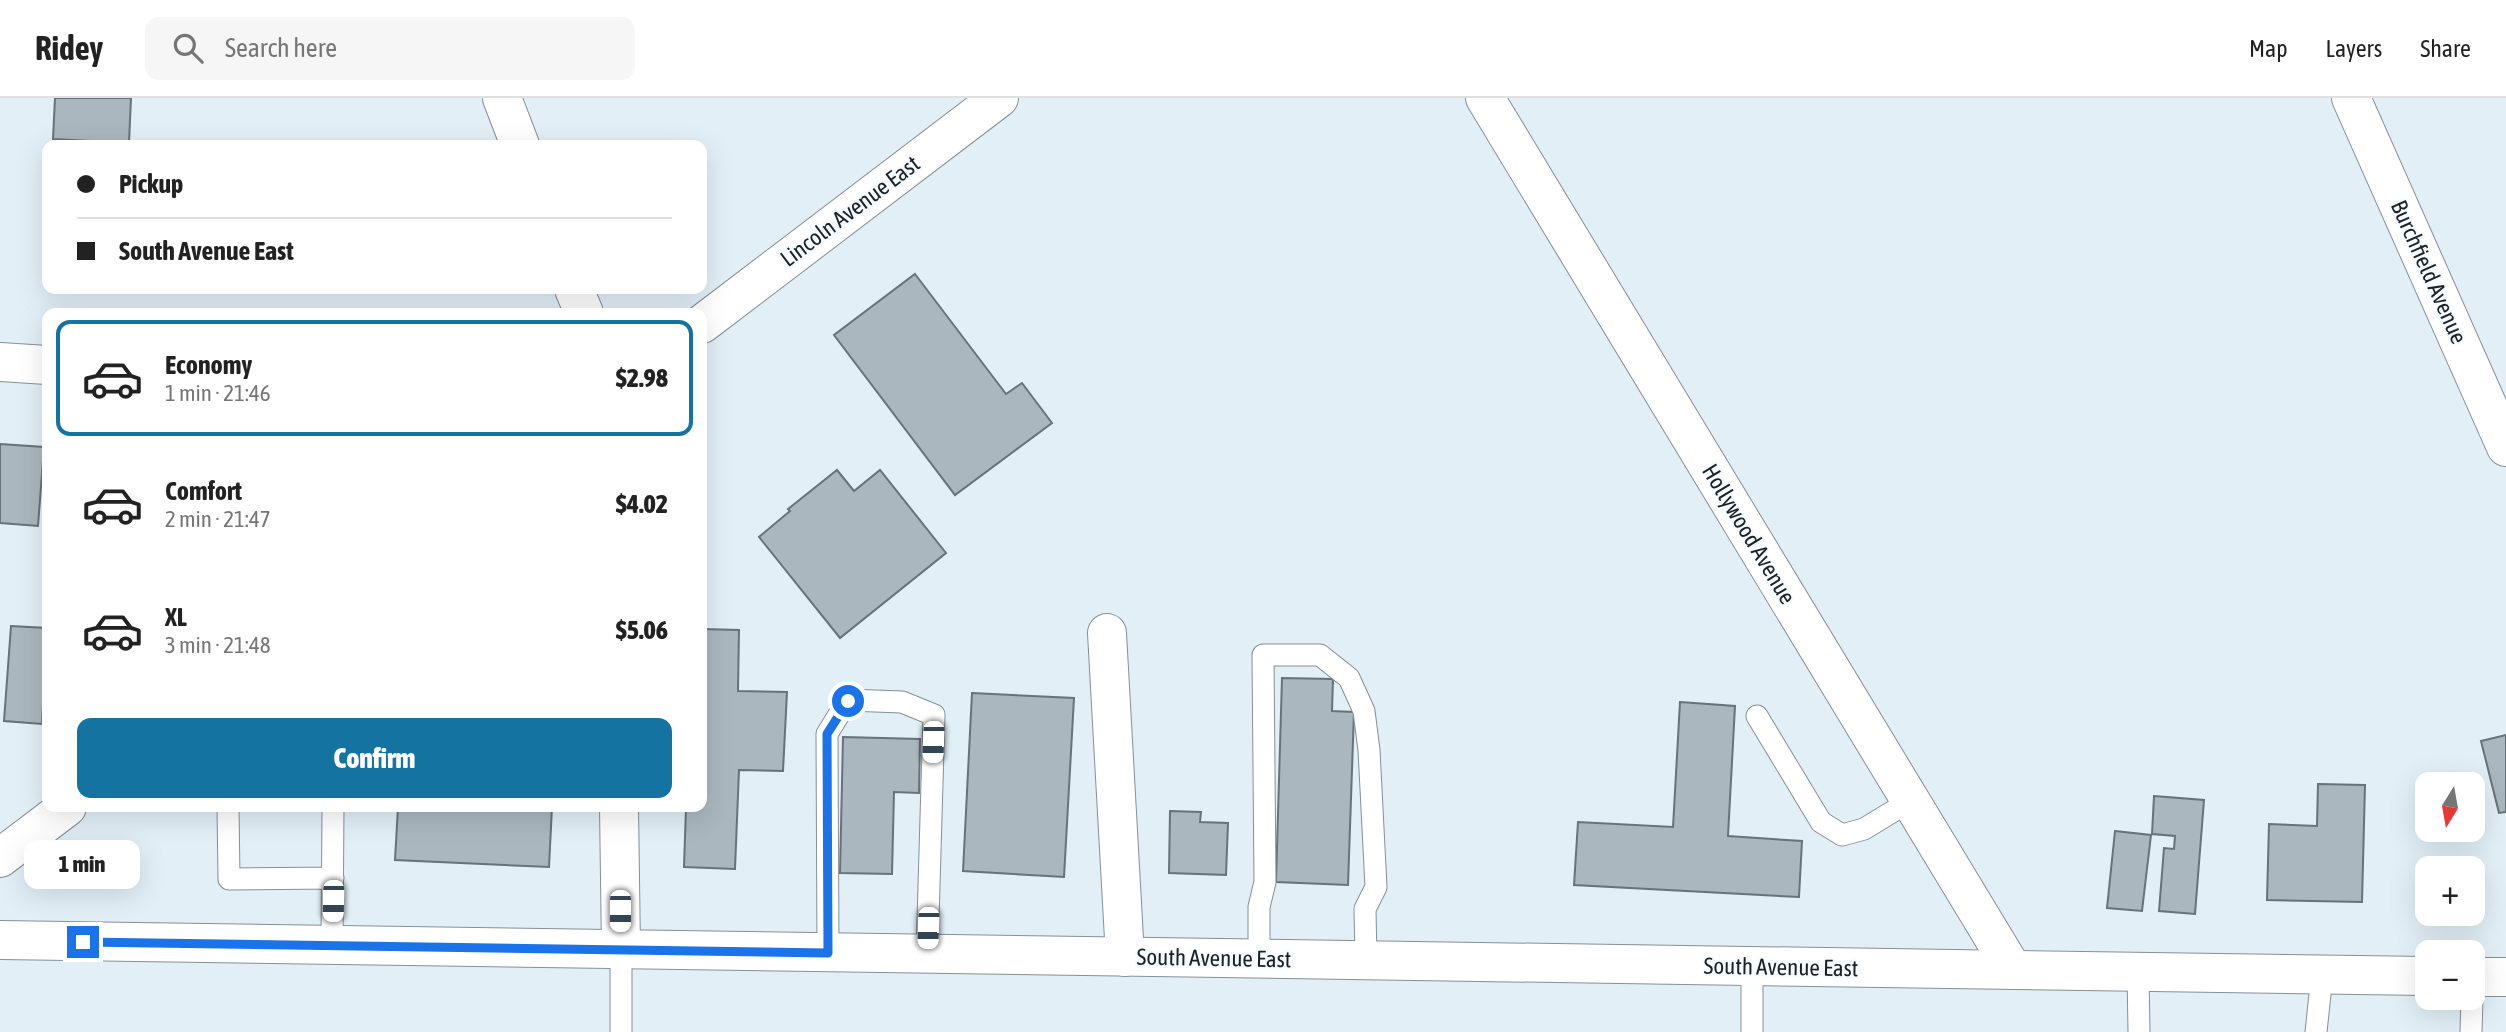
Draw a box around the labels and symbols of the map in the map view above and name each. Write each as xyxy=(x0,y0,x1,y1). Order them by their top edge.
street label: Lincoln Avenue East xyxy=(775,150,925,272)
street label: Burchfield Avenue xyxy=(2386,196,2472,348)
street label: Hollywood Avenue xyxy=(1697,459,1801,609)
route start xyxy=(832,685,864,717)
car xyxy=(922,721,945,763)
north arrow xyxy=(2415,772,2485,842)
callout: 1 min xyxy=(25,840,141,890)
car xyxy=(323,880,344,922)
car xyxy=(610,890,631,932)
car xyxy=(917,907,940,949)
route end xyxy=(67,926,99,958)
street label: South Avenue East xyxy=(1137,944,1291,972)
street label: South Avenue East xyxy=(1704,953,1858,981)

